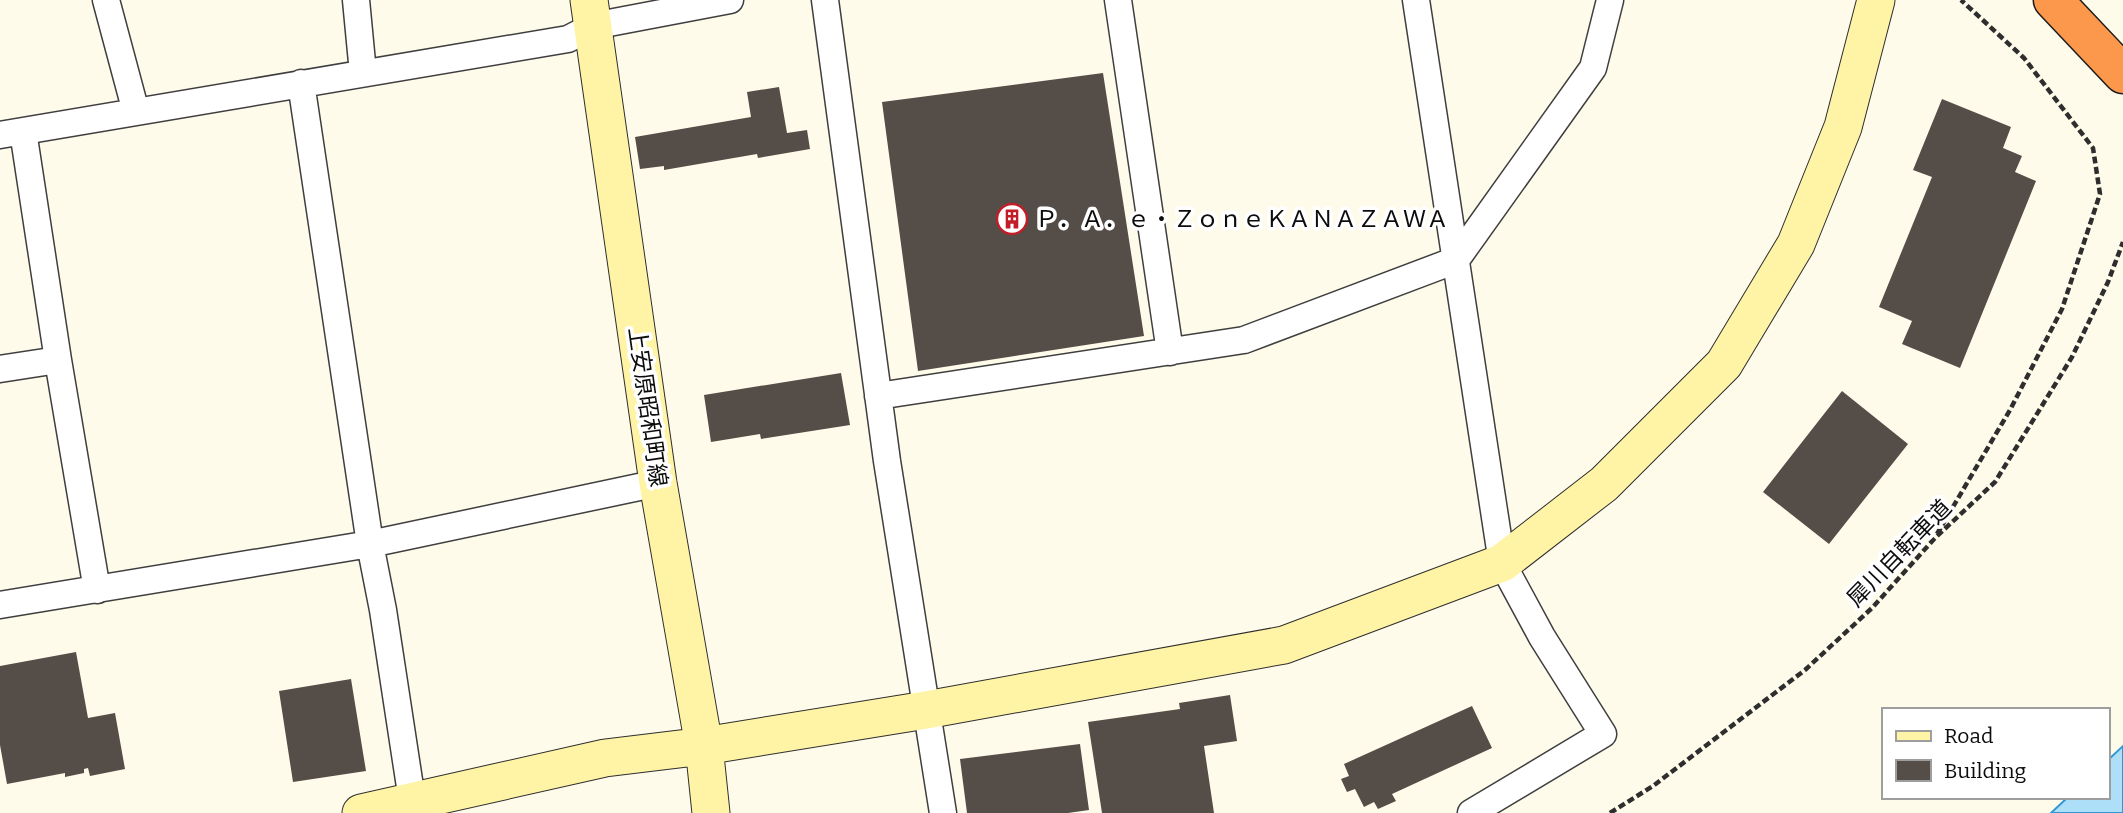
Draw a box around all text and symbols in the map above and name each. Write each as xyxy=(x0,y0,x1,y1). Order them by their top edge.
building icon: Ｐ．Ａ．ｅ・ＺｏｎｅＫＡＮＡＺＡＷＡ xyxy=(995,202,1029,236)
place label: Ｐ．Ａ．ｅ・ＺｏｎｅＫＡＮＡＺＡＷＡ xyxy=(1035,205,1449,233)
street label: 上安原昭和町線 xyxy=(623,325,673,489)
street label: 犀川自転車道 xyxy=(1841,494,1957,612)
legend xyxy=(1882,708,2109,799)
text: Road xyxy=(1944,723,1993,749)
text: Building xyxy=(1944,758,2027,784)

